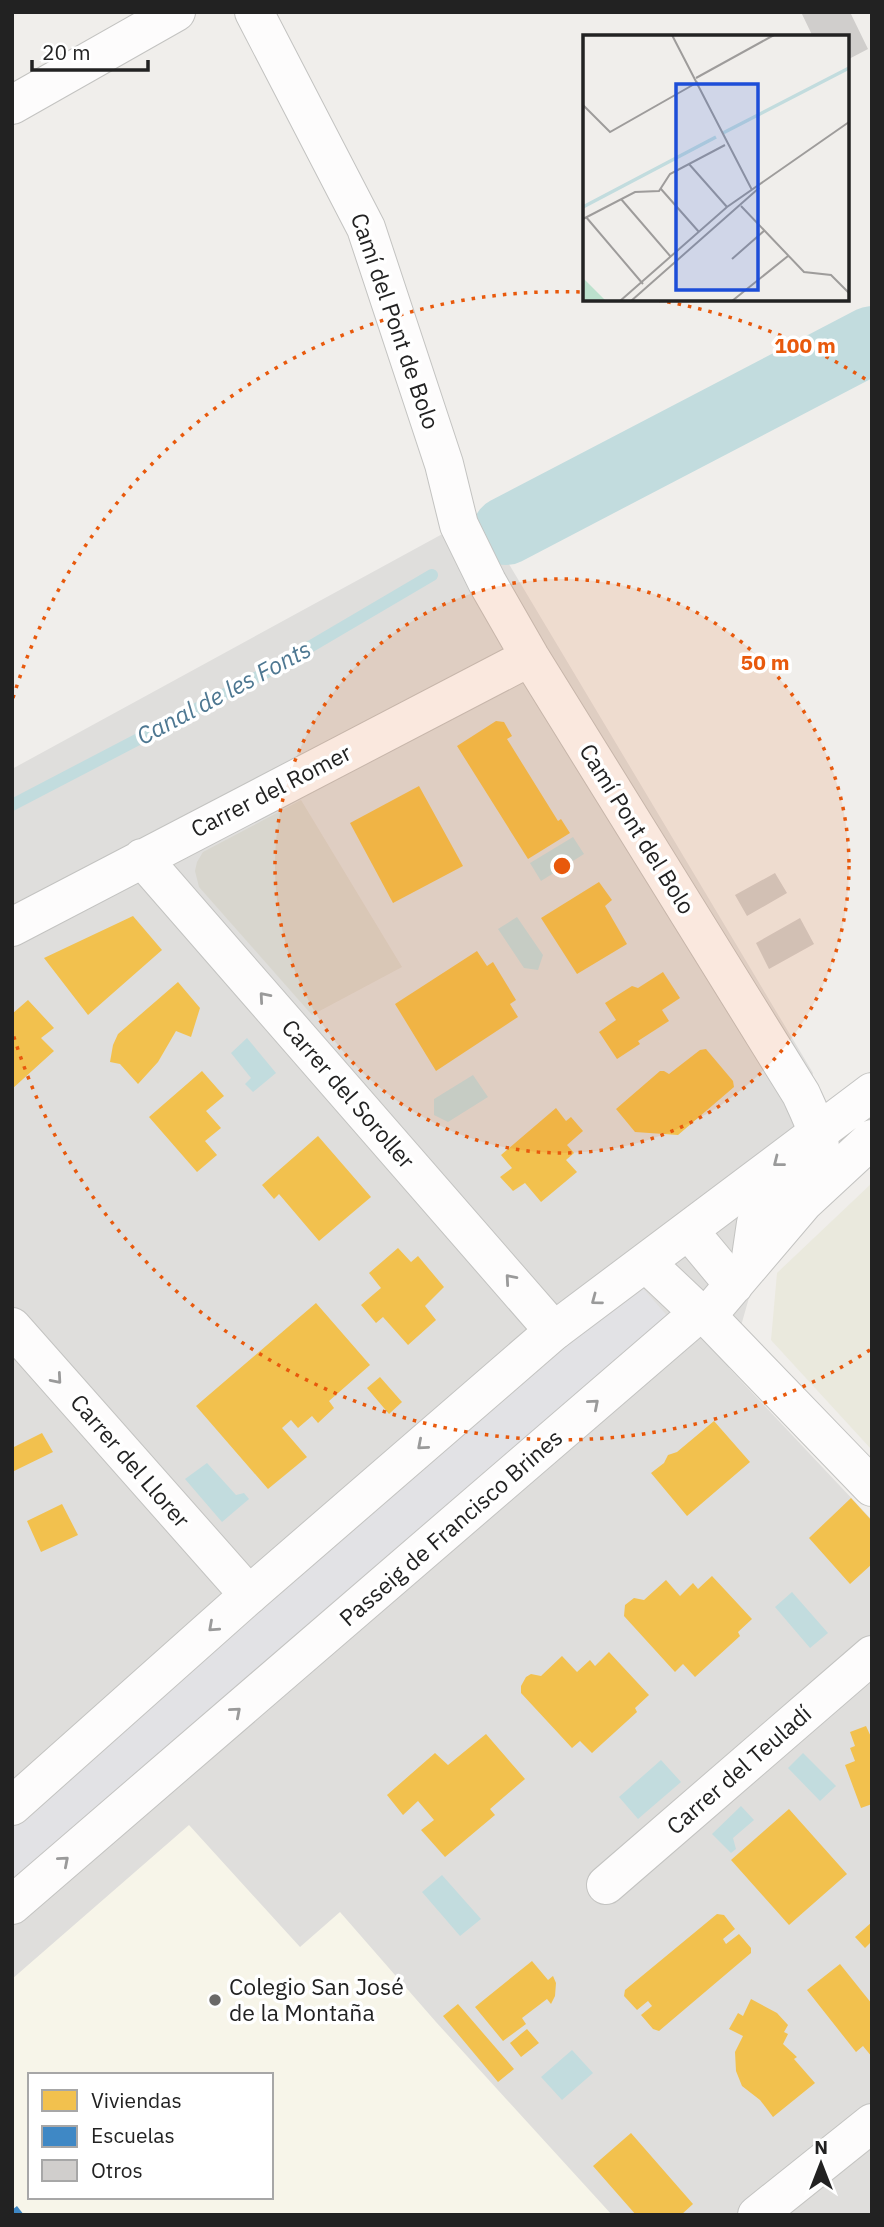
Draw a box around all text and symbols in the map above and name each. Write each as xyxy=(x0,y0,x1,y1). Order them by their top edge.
scale bar xyxy=(32,28,147,72)
inset map xyxy=(583,35,849,301)
text: 20 m xyxy=(42,38,91,66)
street label: Camí del Pont de Bolo xyxy=(345,209,447,433)
text: 100 m xyxy=(774,331,836,359)
water label: Canal de les Fonts xyxy=(131,633,316,752)
text: 50 m xyxy=(741,648,789,676)
street label: Carrer del Romer xyxy=(185,737,356,843)
street label: Camí Pont del Bolo xyxy=(573,738,702,919)
centre of rings xyxy=(550,854,574,878)
one-way arrow xyxy=(259,992,272,1005)
street label: Carrer del Soroller xyxy=(276,1012,422,1175)
one-way arrow xyxy=(773,1154,786,1167)
one-way arrow xyxy=(506,1274,518,1287)
one-way arrow xyxy=(592,1291,604,1304)
one-way arrow xyxy=(49,1370,61,1383)
street label: Carrer del Llorer xyxy=(64,1387,197,1534)
one-way arrow xyxy=(586,1400,599,1412)
street label: Passeig de Francisco Brines xyxy=(333,1422,568,1632)
one-way arrow xyxy=(417,1437,430,1449)
one-way arrow xyxy=(208,1618,221,1631)
street label: Carrer del Teuladí xyxy=(660,1698,817,1840)
one-way arrow xyxy=(228,1708,241,1720)
one-way arrow xyxy=(56,1857,69,1869)
place label: Colegio San José de la Montaña xyxy=(229,1971,404,2027)
marker: Colegio San José de la Montaña xyxy=(207,1992,223,2008)
legend xyxy=(28,2073,273,2199)
text: Viviendas xyxy=(91,2086,182,2114)
text: Escuelas xyxy=(91,2121,175,2149)
north arrow xyxy=(786,2129,856,2199)
text: N xyxy=(814,2135,828,2159)
text: Otros xyxy=(91,2156,143,2184)

